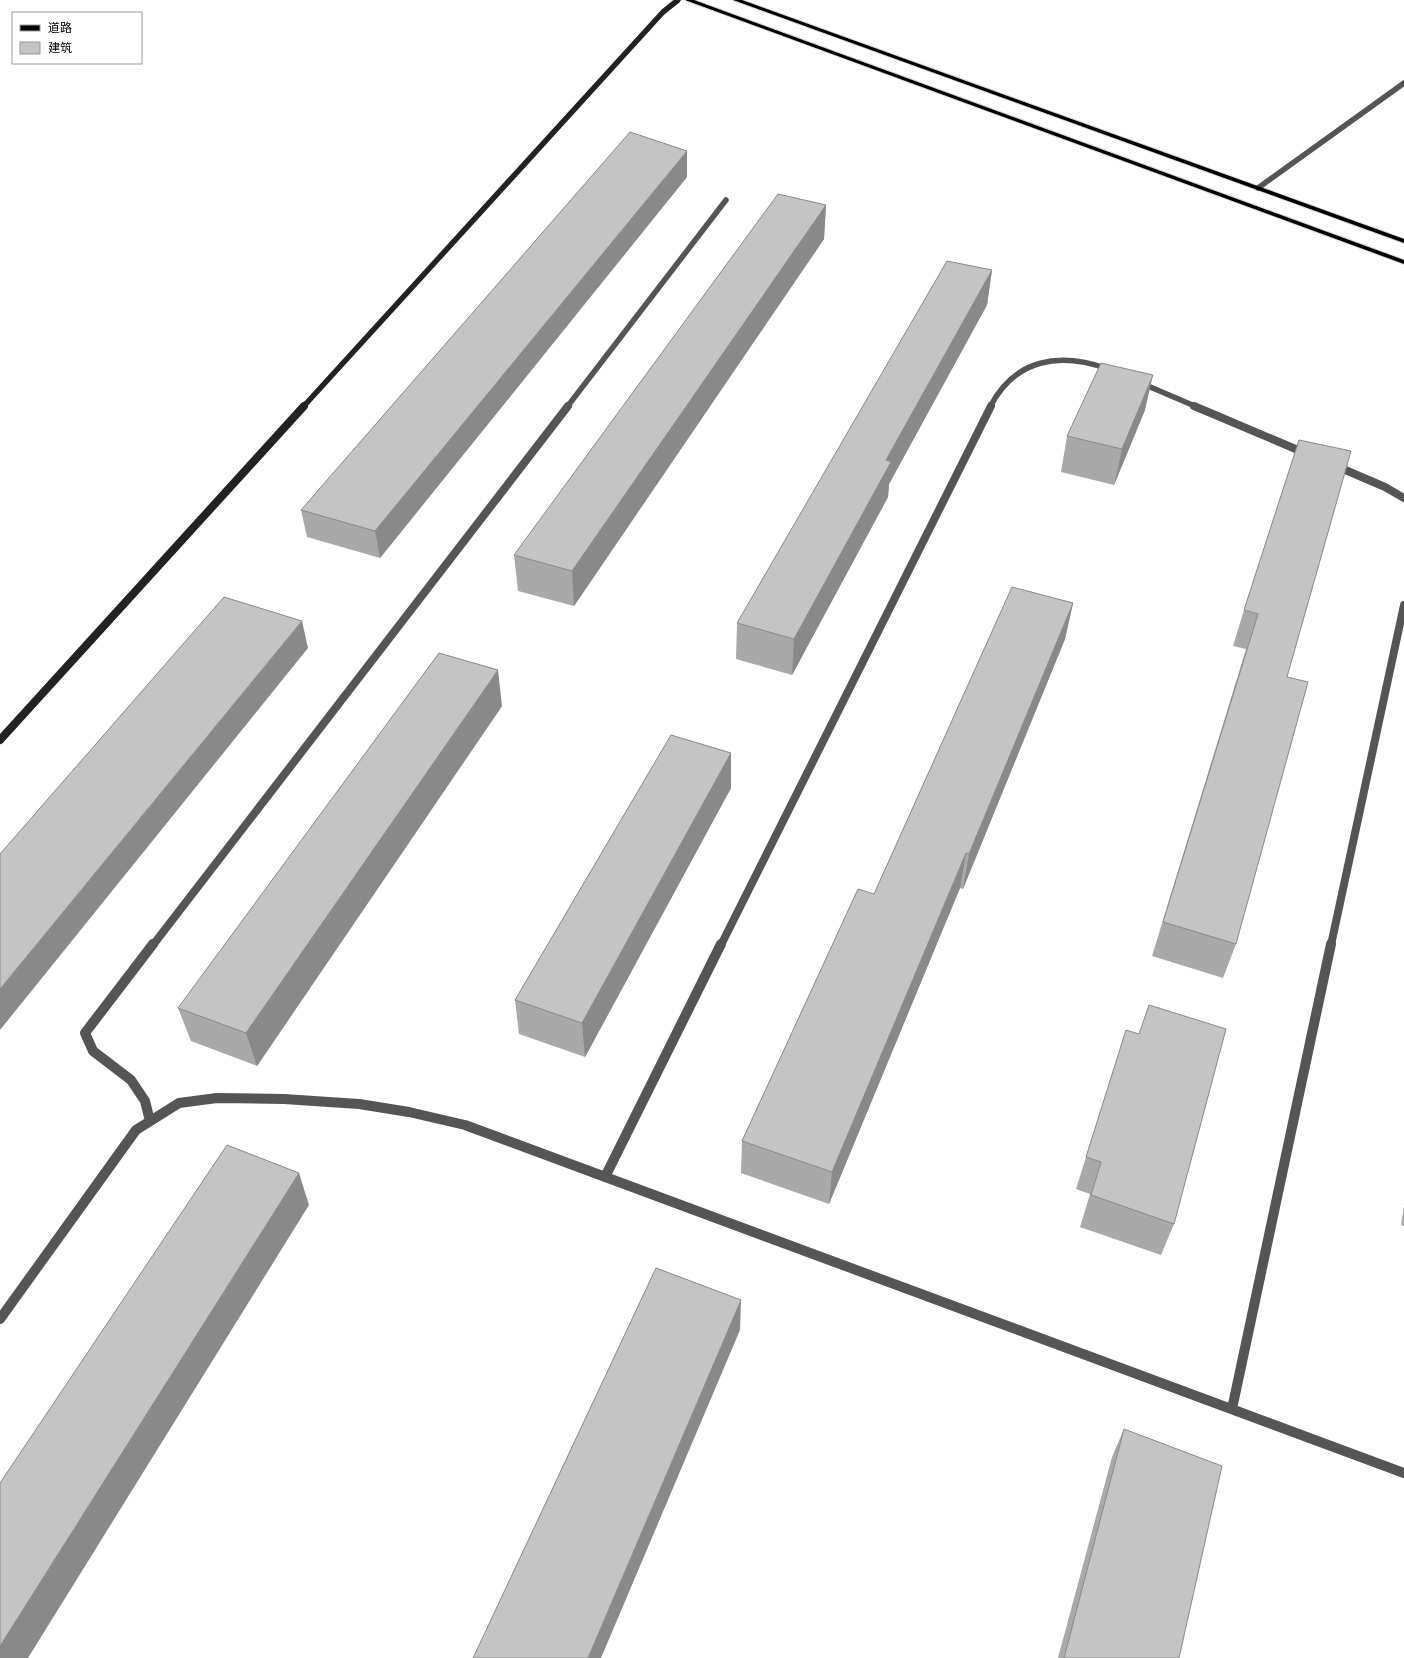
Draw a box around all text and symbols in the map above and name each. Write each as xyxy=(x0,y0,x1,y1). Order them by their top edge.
legend xyxy=(12,12,142,64)
text: 道路 xyxy=(48,20,72,36)
text: 建筑 xyxy=(48,40,72,56)

